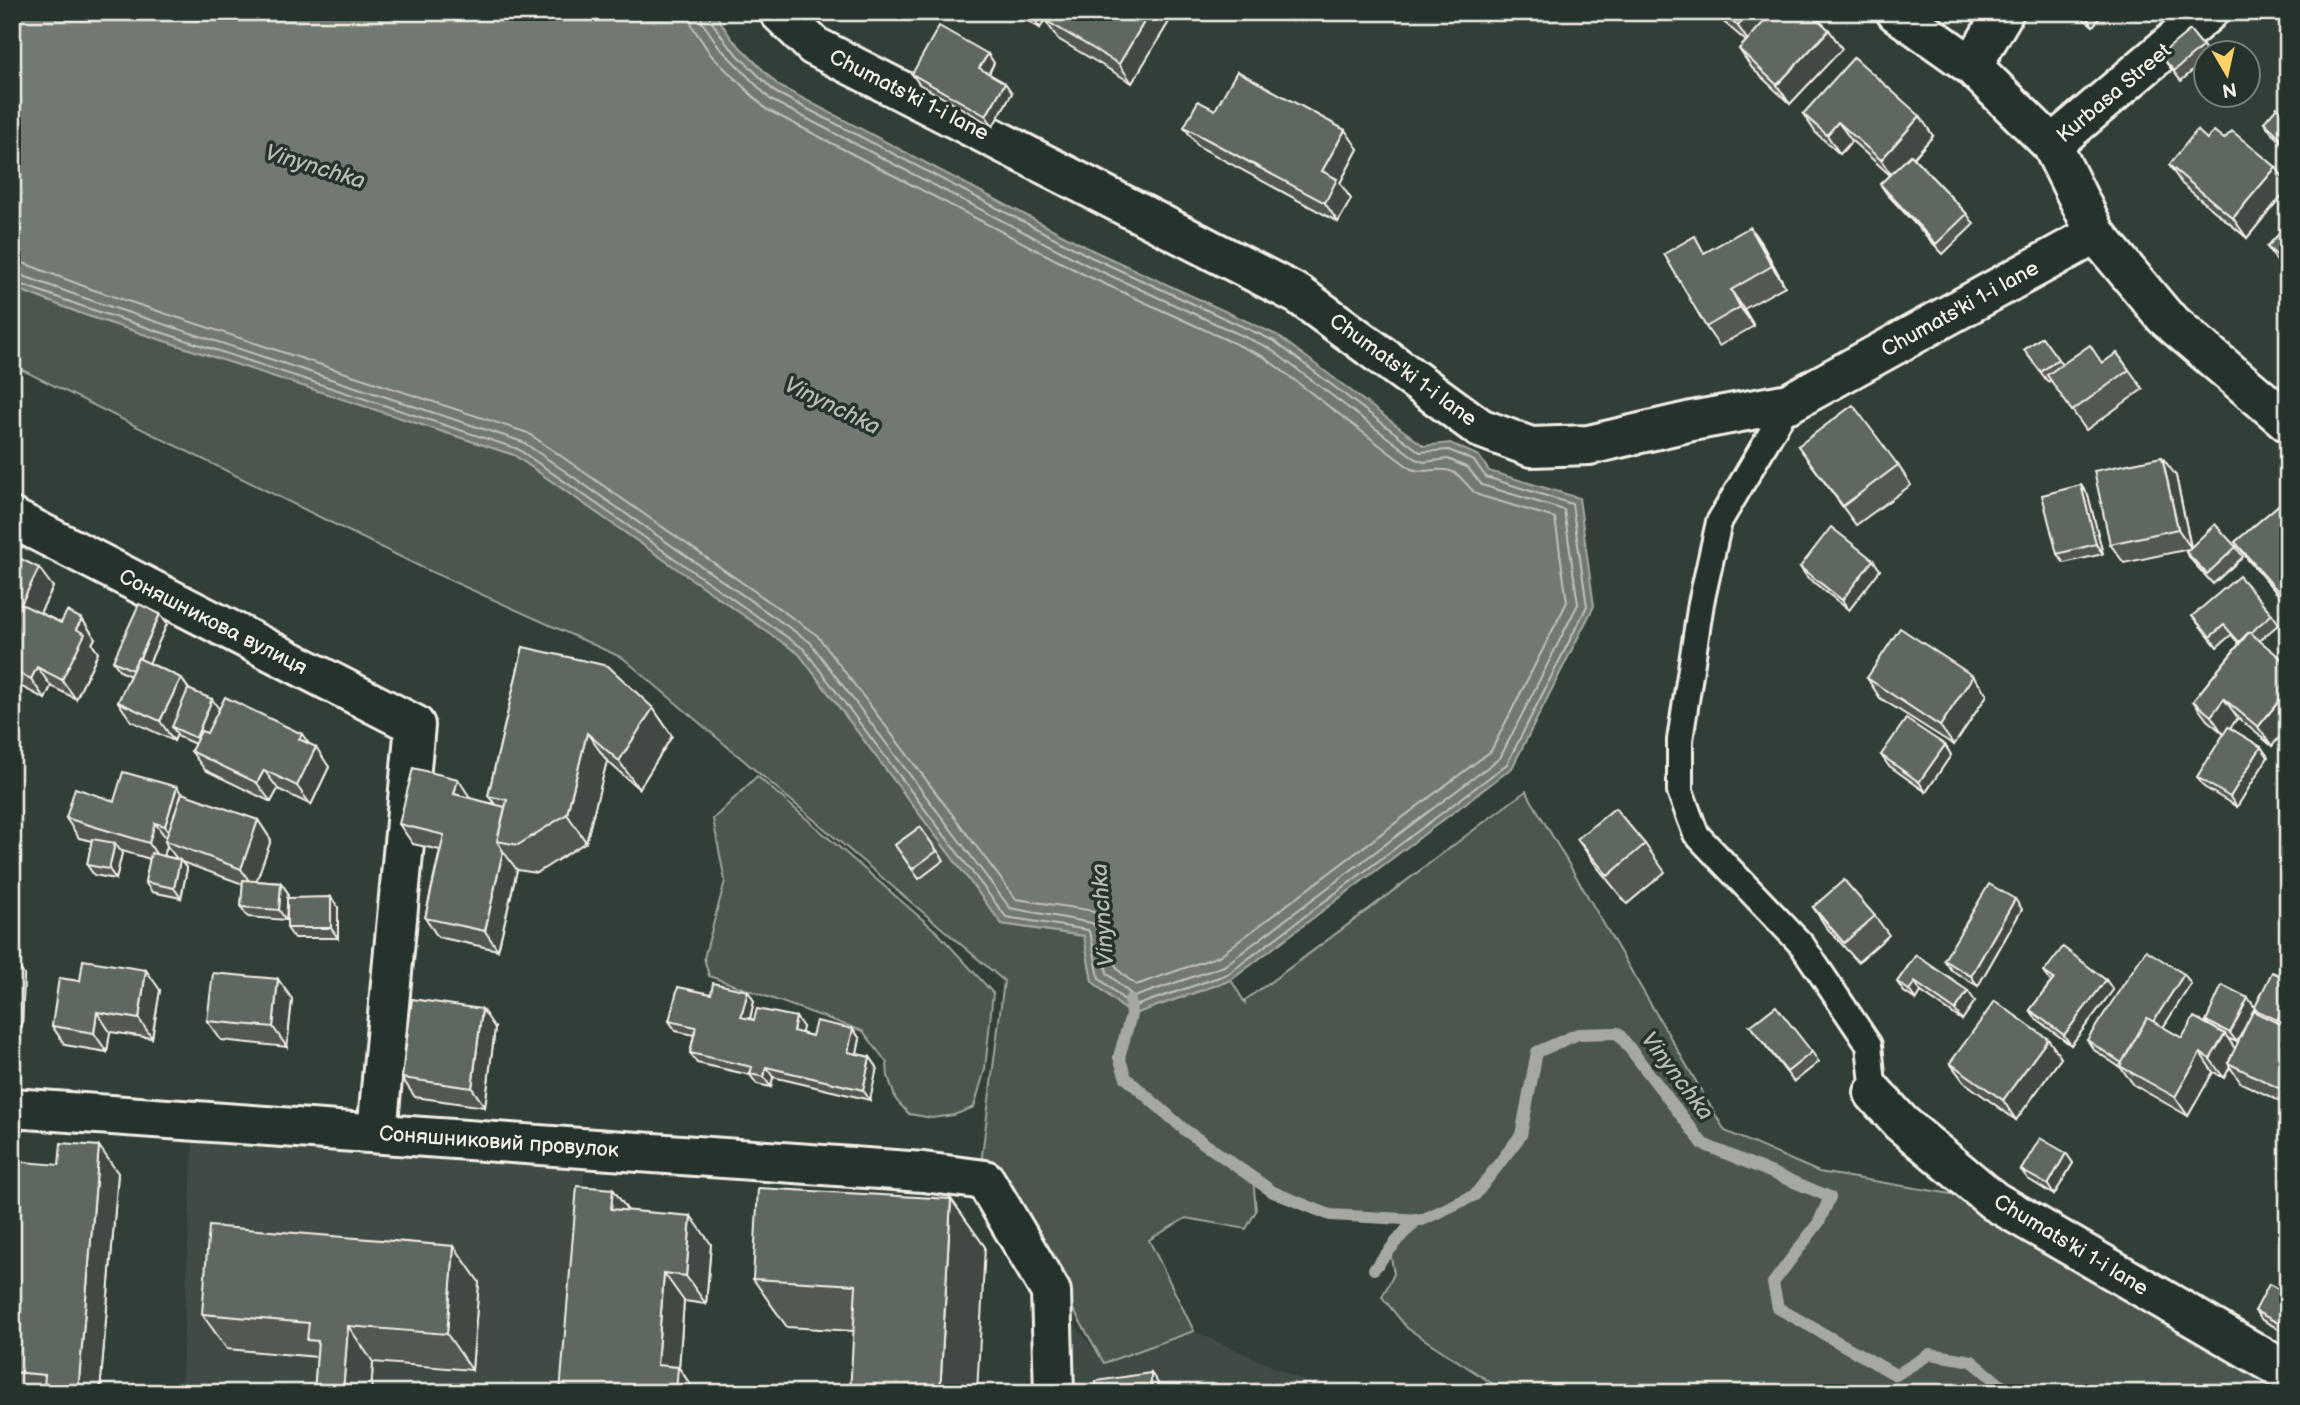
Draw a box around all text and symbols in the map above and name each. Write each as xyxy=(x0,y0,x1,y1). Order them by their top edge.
street label: Kurbasa Street xyxy=(2052,38,2177,148)
north arrow xyxy=(2192,38,2262,108)
street label: Chumats'ki 1-i lane xyxy=(825,44,993,146)
text: N xyxy=(2221,77,2238,102)
water label: Vinynchka xyxy=(261,138,369,196)
street label: Chumats'ki 1-i lane xyxy=(1877,255,2043,363)
street label: Chumats'ki 1-i lane xyxy=(1325,308,1481,432)
water label: Vinynchka xyxy=(779,371,885,441)
street label: Соняшникова вулиця xyxy=(115,564,311,680)
water label: Vinynchka xyxy=(1085,862,1121,968)
water label: Vinynchka xyxy=(1635,1026,1719,1126)
street label: Соняшниковий провулок xyxy=(378,1121,620,1163)
street label: Chumats'ki 1-i lane xyxy=(1989,1189,2153,1301)

